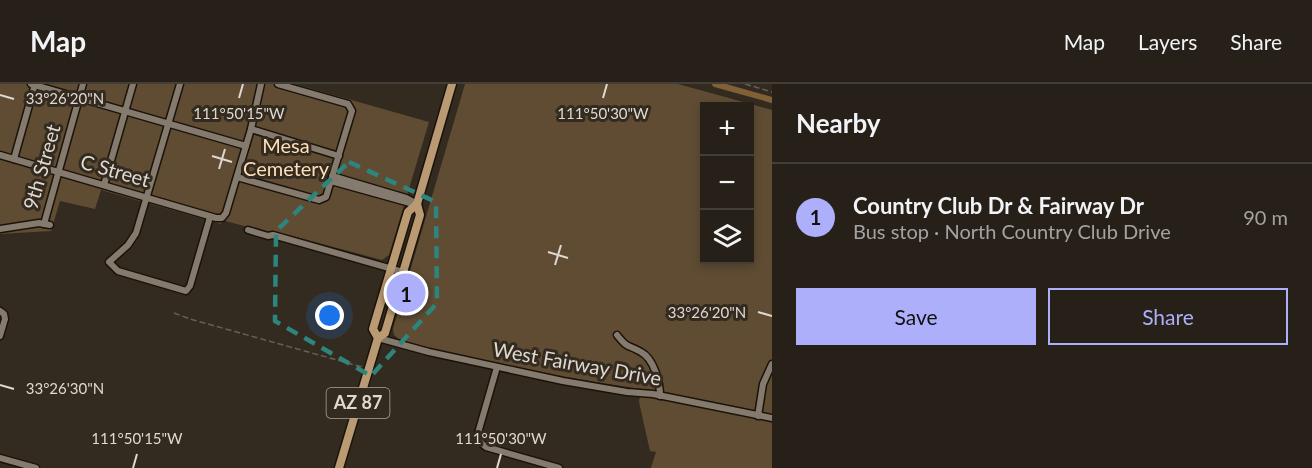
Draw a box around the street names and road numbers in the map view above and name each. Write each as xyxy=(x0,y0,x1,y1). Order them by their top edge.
street label: 9th Street xyxy=(17,121,65,212)
street label: C Street xyxy=(78,149,153,191)
street label: West Fairway Drive xyxy=(491,336,663,390)
road number: AZ 87 xyxy=(326,388,389,418)

